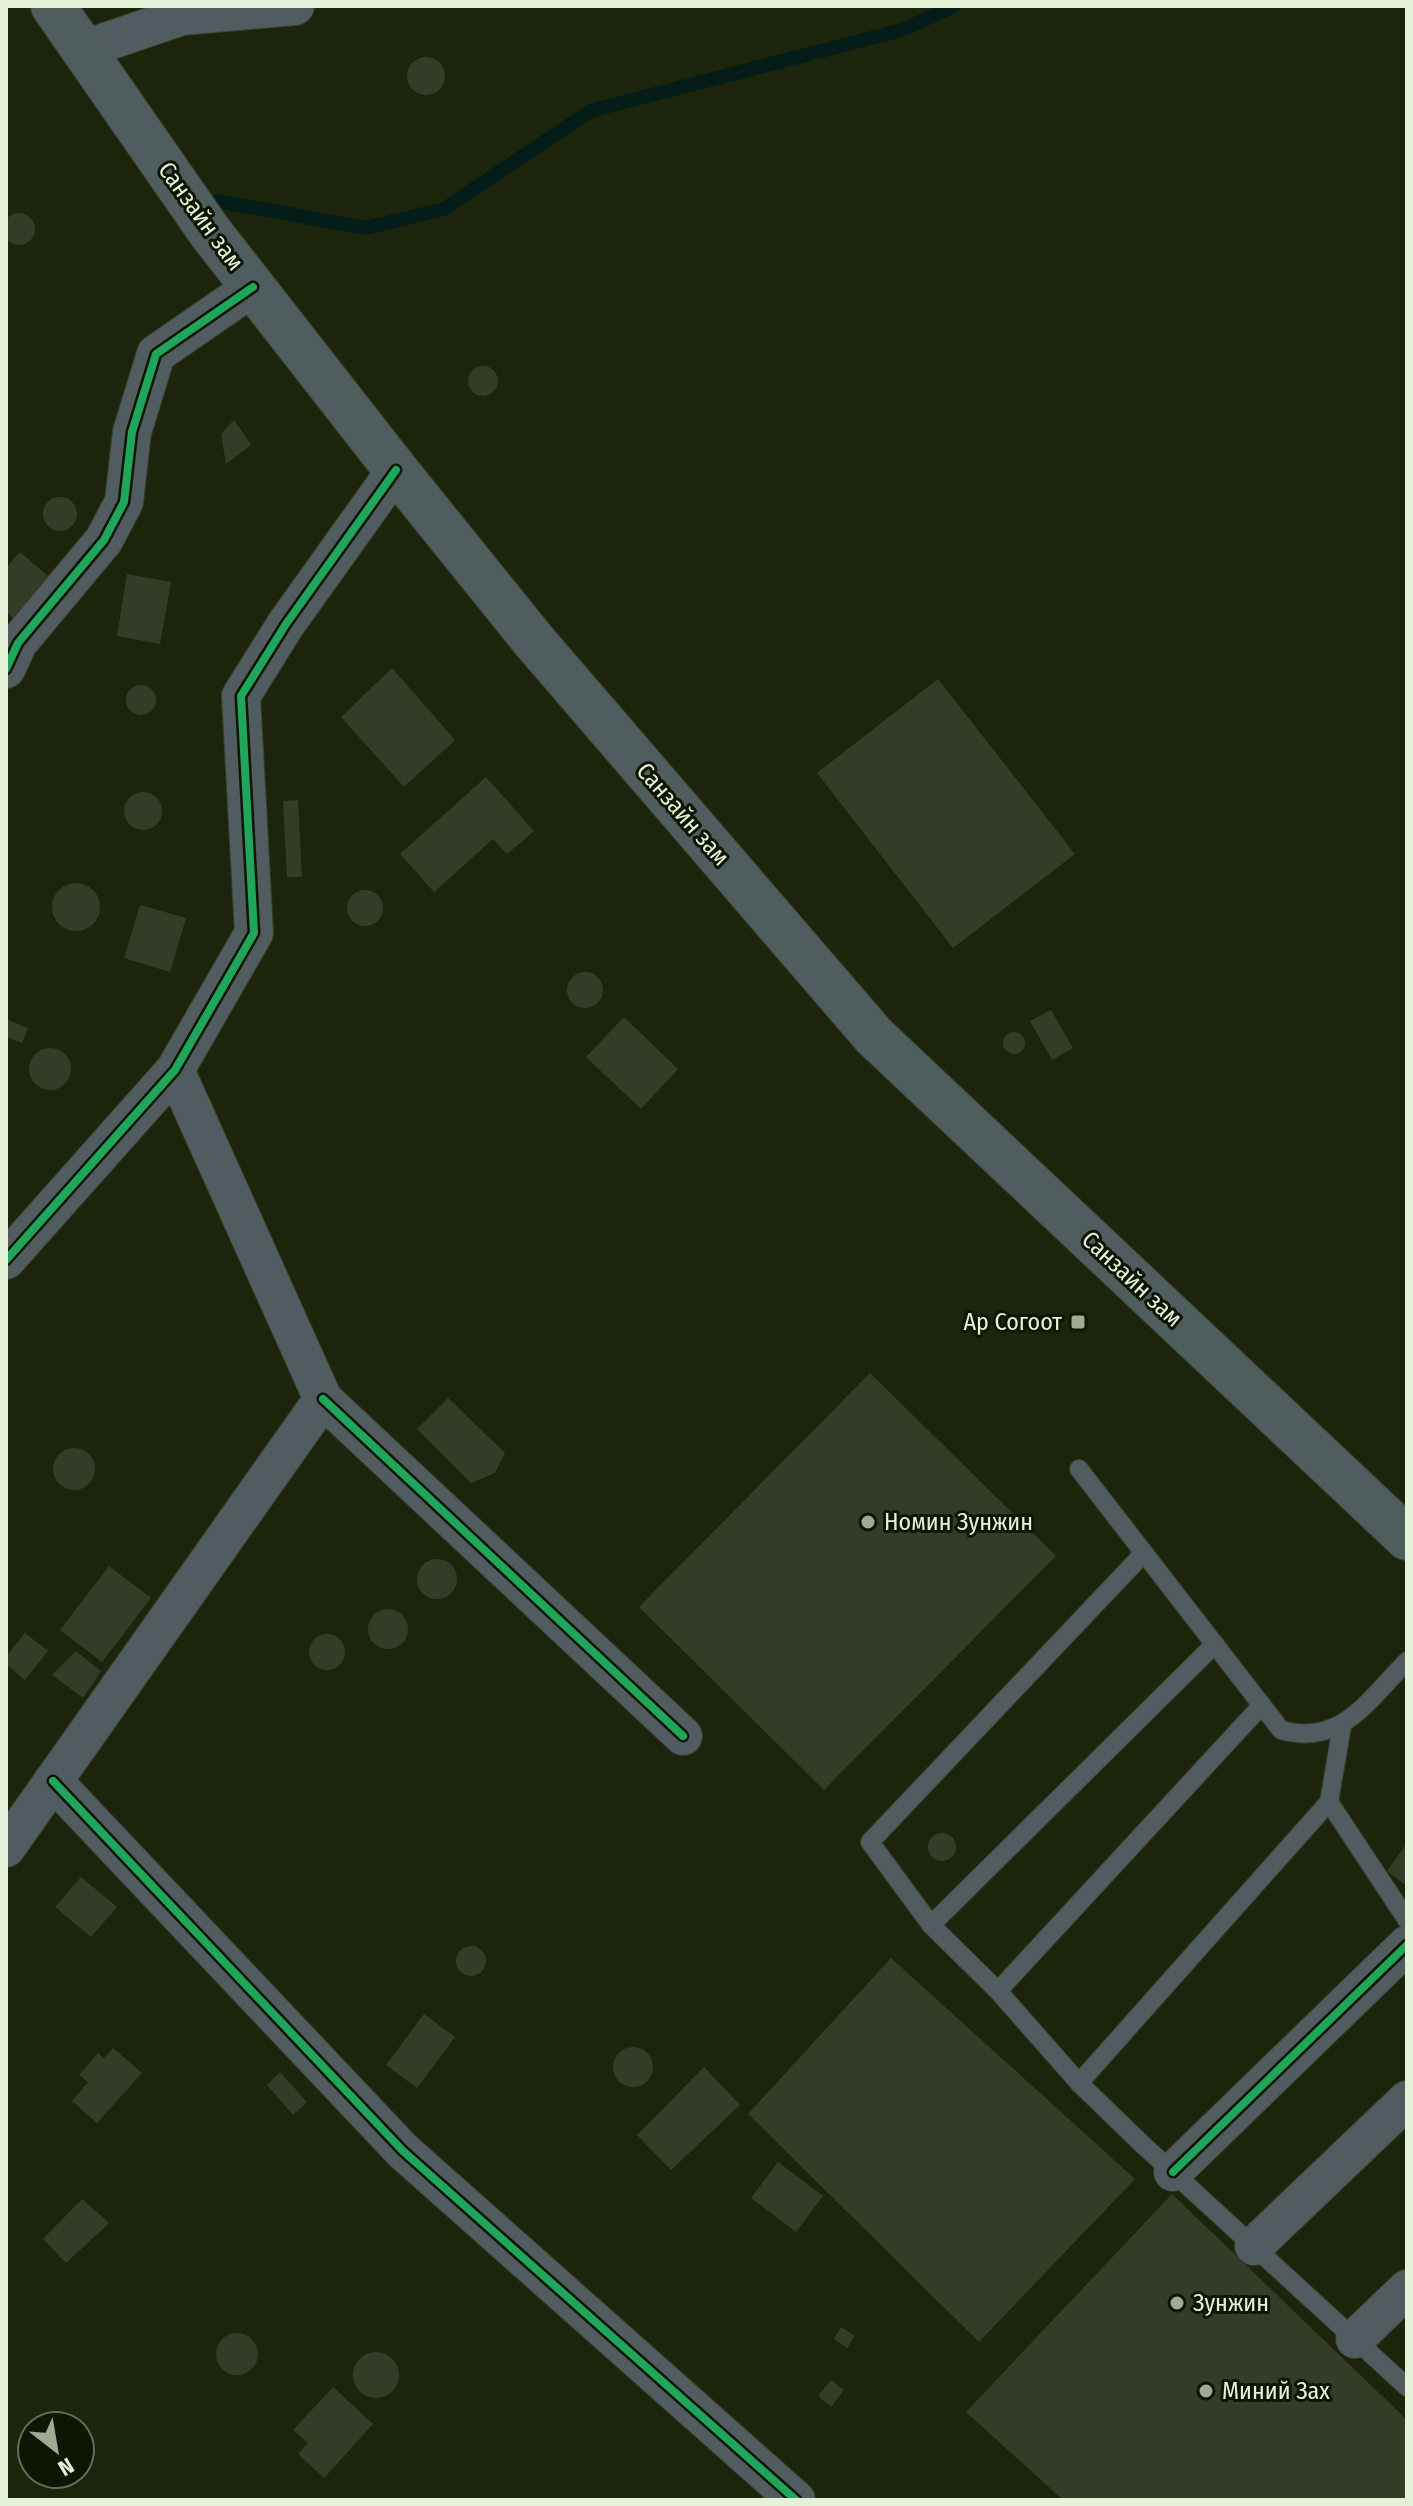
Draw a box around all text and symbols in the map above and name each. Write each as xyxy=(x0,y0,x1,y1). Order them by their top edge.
street label: Санзайн зам xyxy=(152,156,250,276)
street label: Санзайн зам xyxy=(631,757,735,871)
street label: Санзайн зам xyxy=(1076,1226,1188,1332)
place label: Ар Согоот xyxy=(964,1308,1062,1336)
marker: Ар Согоот xyxy=(1069,1313,1087,1331)
place label: Номин Зунжин xyxy=(884,1508,1033,1536)
marker: Номин Зунжин xyxy=(859,1513,877,1531)
place label: Зунжин xyxy=(1193,2289,1269,2317)
marker: Зунжин xyxy=(1168,2294,1186,2312)
place label: Миний Зах xyxy=(1222,2377,1330,2405)
marker: Миний Зах xyxy=(1197,2382,1215,2400)
north arrow xyxy=(16,2410,96,2490)
text: N xyxy=(53,2452,79,2482)

